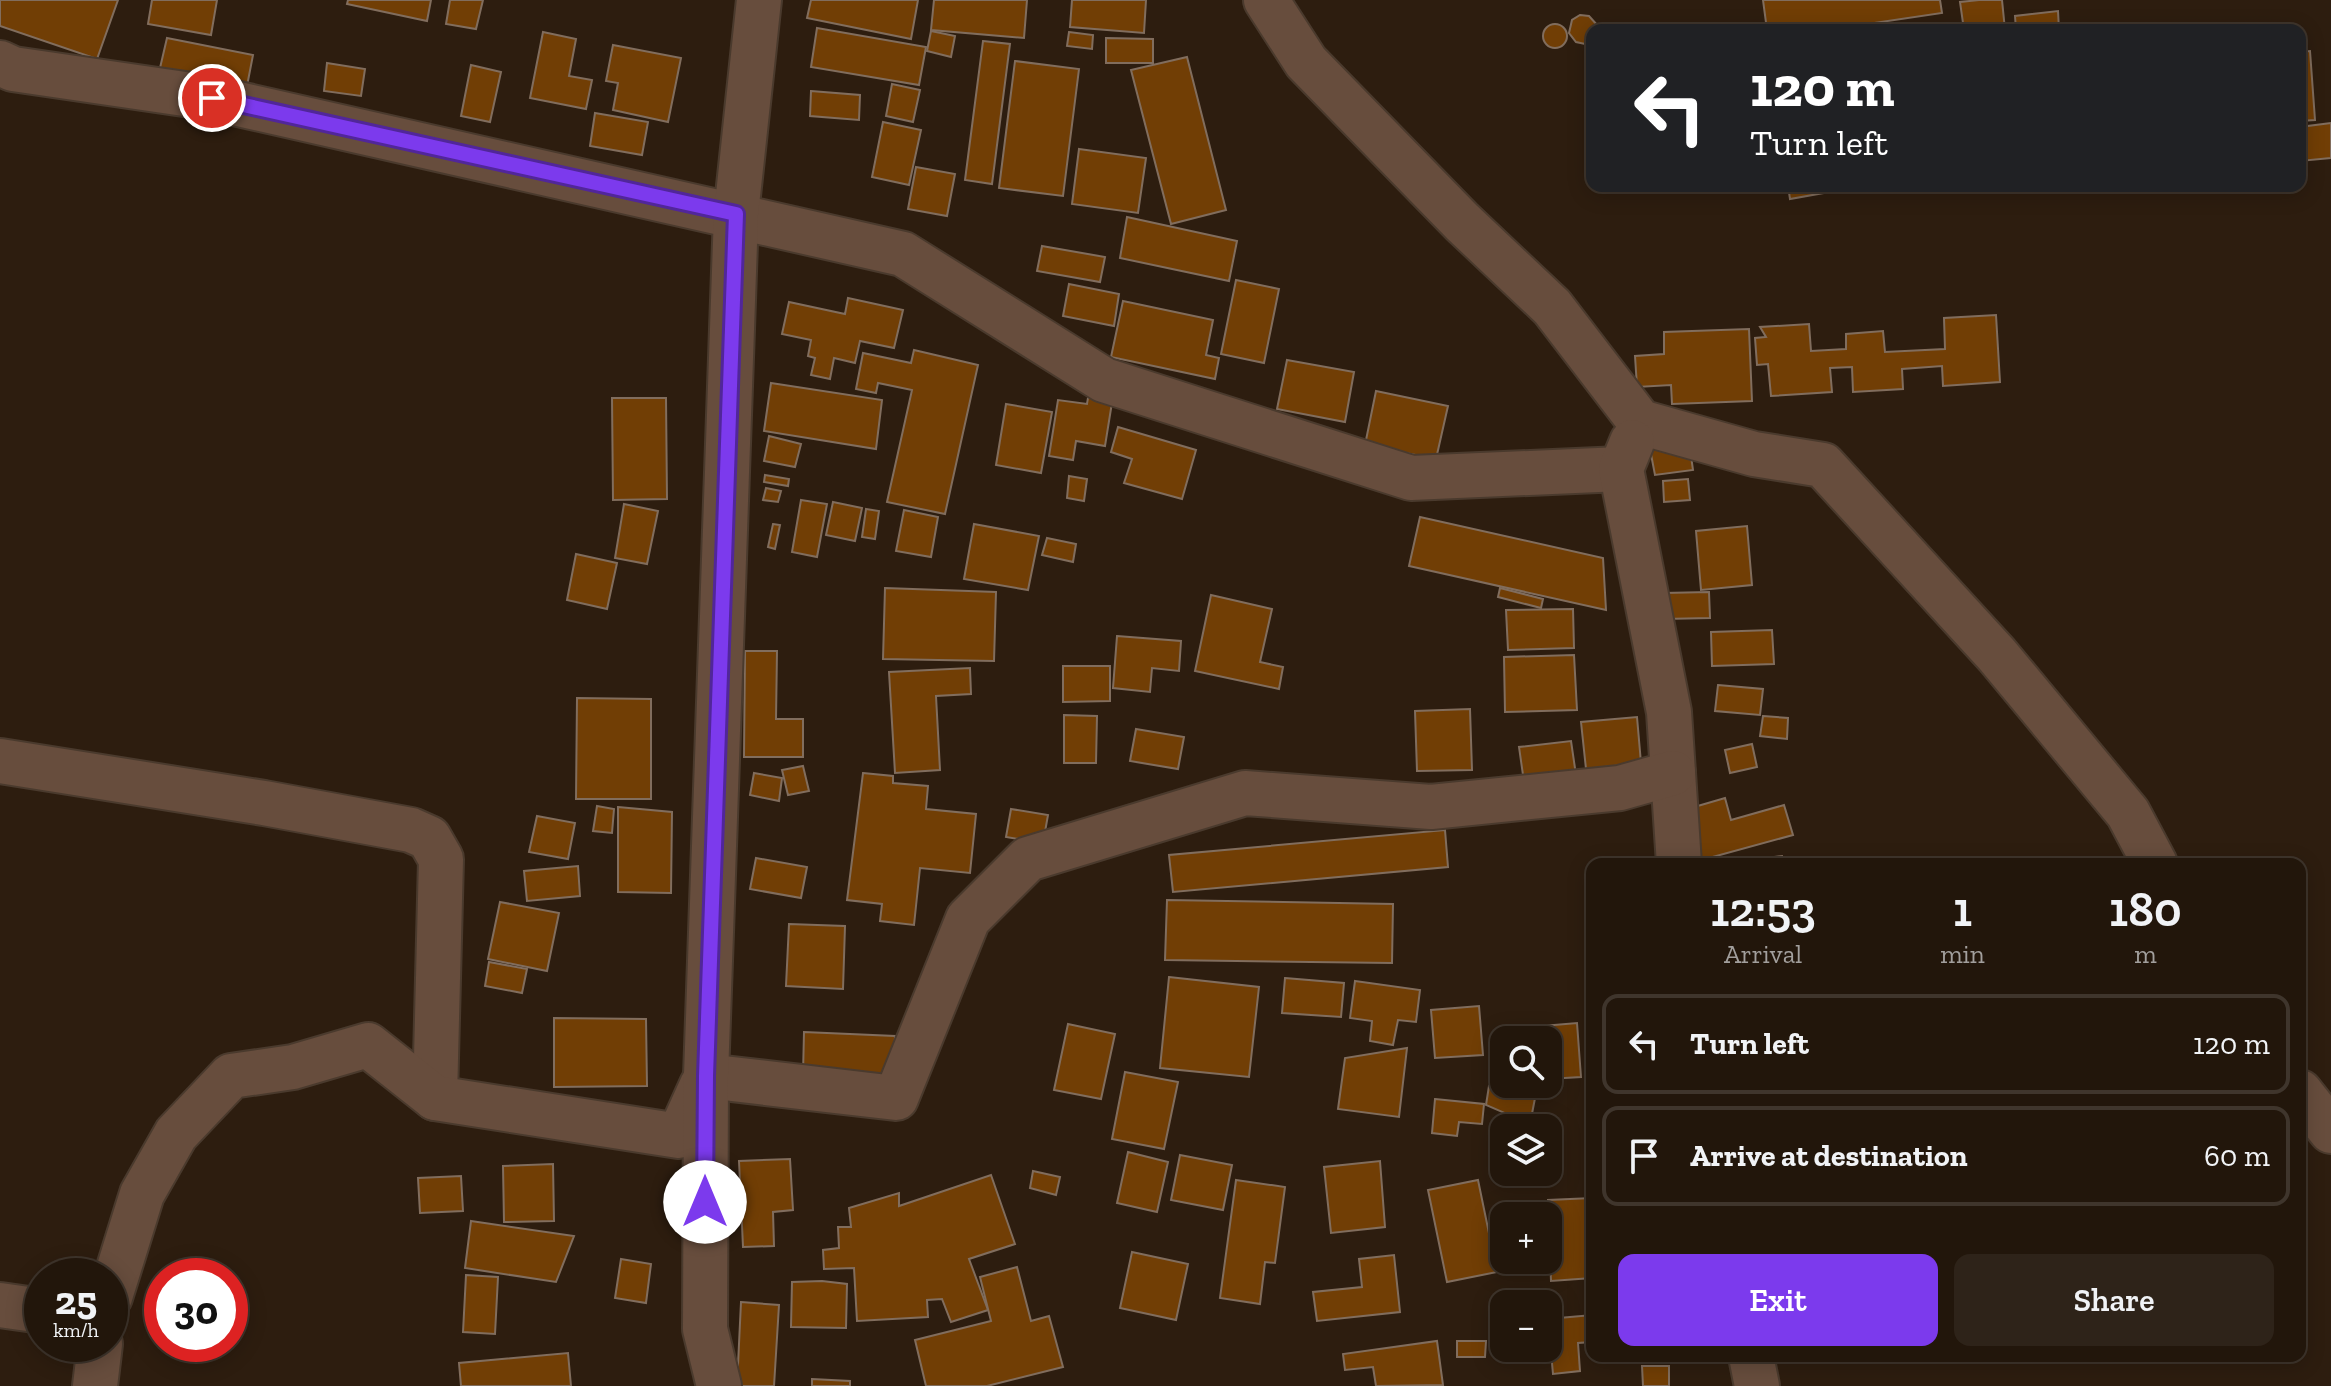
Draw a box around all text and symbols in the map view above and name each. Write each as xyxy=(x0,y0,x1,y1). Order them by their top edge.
text: 120 m xyxy=(1750,53,1894,120)
icon: left xyxy=(1618,56,1722,160)
pin xyxy=(178,64,246,132)
icon: arrive xyxy=(190,76,234,120)
text: Turn left xyxy=(1750,121,1888,164)
text: 12:53 xyxy=(1710,881,1816,938)
text: 1 xyxy=(1953,881,1972,938)
text: 180 xyxy=(2109,881,2182,938)
text: Arrival xyxy=(1724,938,1802,970)
text: min xyxy=(1940,938,1985,970)
text: m xyxy=(2134,938,2157,970)
icon: left xyxy=(1622,1022,1666,1066)
map controls xyxy=(1490,1026,1562,1362)
button: search xyxy=(1490,1026,1562,1098)
text: Turn left xyxy=(1690,1026,1809,1062)
text: 120 m xyxy=(2193,1026,2270,1062)
button: layers xyxy=(1490,1114,1562,1186)
icon: arrive xyxy=(1622,1134,1666,1178)
text: Arrive at destination xyxy=(1690,1138,1967,1174)
text: 60 m xyxy=(2204,1138,2270,1174)
position arrow xyxy=(663,1160,747,1244)
button: + xyxy=(1490,1202,1562,1274)
button: Exit xyxy=(1618,1254,1938,1346)
button: Share xyxy=(1954,1254,2274,1346)
speed limit sign: 30 xyxy=(144,1258,248,1362)
text: 25 xyxy=(55,1276,97,1324)
button: − xyxy=(1490,1290,1562,1362)
text: km/h xyxy=(53,1318,99,1342)

